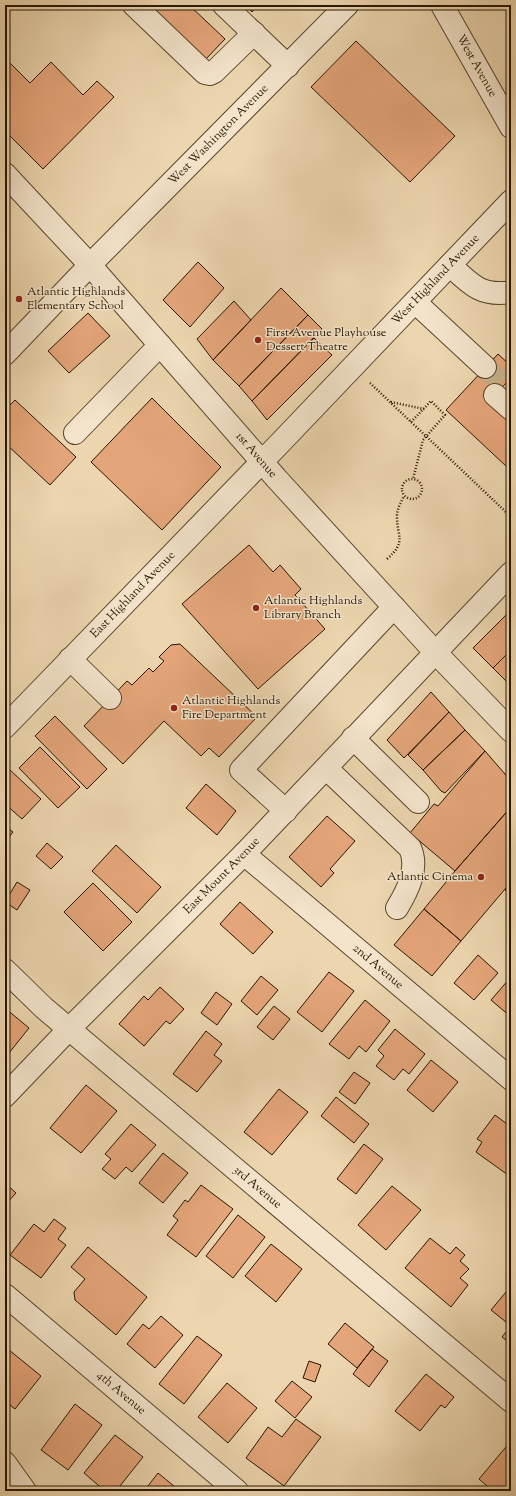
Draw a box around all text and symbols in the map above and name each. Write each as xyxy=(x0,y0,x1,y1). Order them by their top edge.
street label: West Avenue xyxy=(452,31,502,101)
street label: West Washington Avenue xyxy=(164,80,273,190)
street label: West Highland Avenue xyxy=(388,230,484,329)
place label: Atlantic Highlands Elementary School xyxy=(27,283,125,315)
marker: Atlantic Highlands Elementary School xyxy=(14,294,24,304)
place label: First Avenue Playhouse Dessert Theatre xyxy=(266,324,387,356)
marker: First Avenue Playhouse Dessert Theatre xyxy=(253,335,263,345)
street label: 1st Avenue xyxy=(231,428,281,482)
street label: East Highland Avenue xyxy=(86,547,180,643)
place label: Atlantic Highlands Library Branch xyxy=(264,592,362,624)
marker: Atlantic Highlands Library Branch xyxy=(251,603,261,613)
place label: Atlantic Highlands Fire Department xyxy=(182,692,280,724)
marker: Atlantic Highlands Fire Department xyxy=(169,703,179,713)
street label: East Mount Avenue xyxy=(179,833,265,919)
place label: Atlantic Cinema xyxy=(387,868,473,886)
marker: Atlantic Cinema xyxy=(476,872,486,882)
street label: 2nd Avenue xyxy=(348,940,408,994)
street label: 3rd Avenue xyxy=(229,1162,286,1213)
street label: 4th Avenue xyxy=(92,1367,150,1420)

